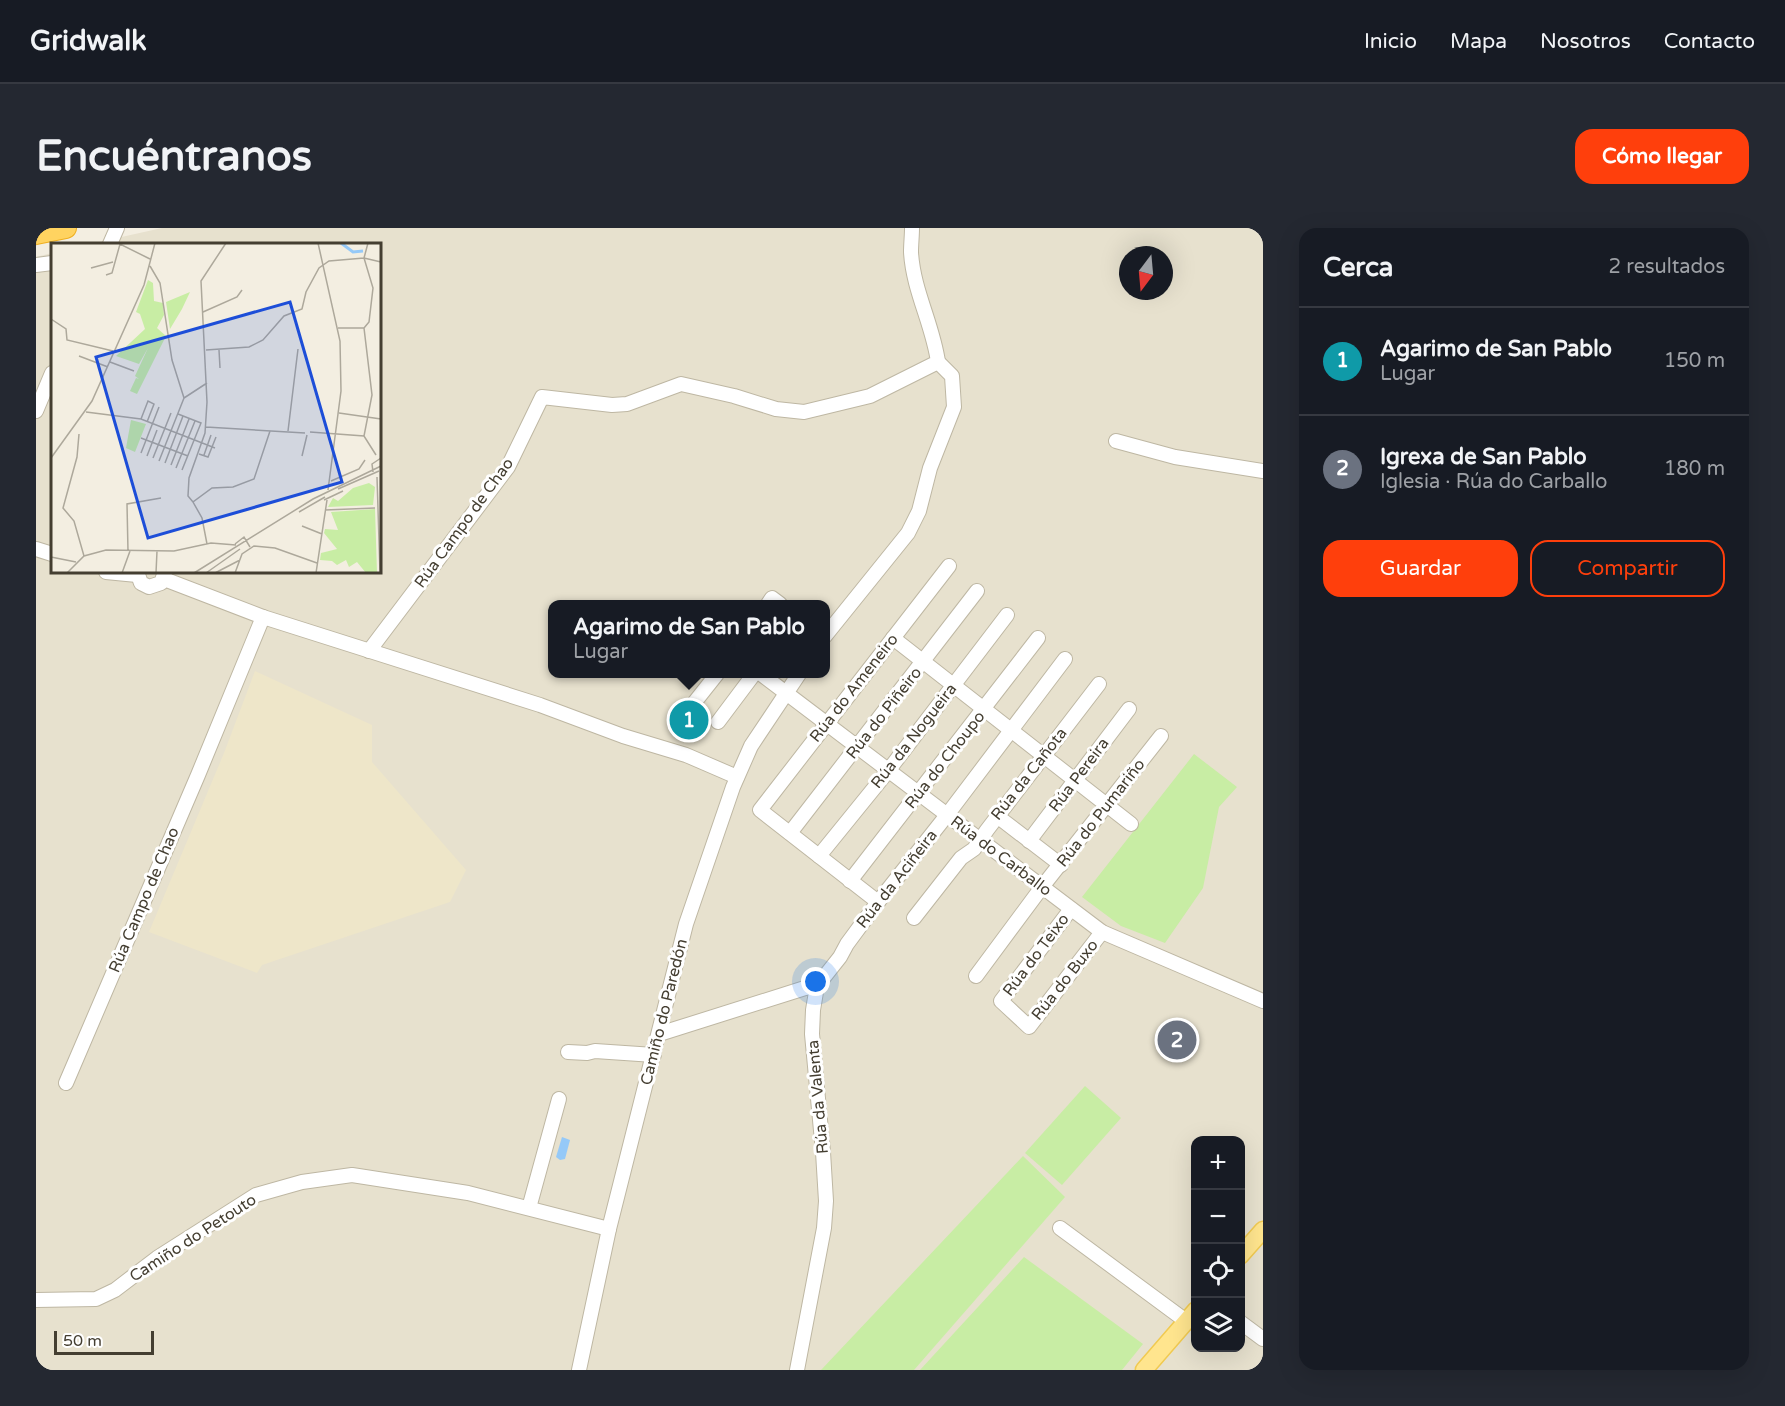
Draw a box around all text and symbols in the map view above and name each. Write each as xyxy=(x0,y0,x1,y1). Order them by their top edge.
text: Gridwalk xyxy=(30,24,147,58)
text: Inicio xyxy=(1364,29,1417,54)
text: Mapa xyxy=(1450,29,1507,54)
text: Nosotros xyxy=(1540,29,1631,54)
text: Contacto xyxy=(1664,29,1755,54)
button: Cómo llegar xyxy=(1575,129,1749,184)
text: Encuéntranos xyxy=(36,131,312,182)
inset map xyxy=(51,243,381,573)
north arrow xyxy=(1119,246,1173,300)
text: Cerca xyxy=(1323,252,1393,283)
text: 2 resultados xyxy=(1609,255,1725,279)
text: Agarimo de San Pablo xyxy=(1380,336,1612,362)
text: 1 xyxy=(1336,349,1349,373)
text: 150 m xyxy=(1664,349,1725,373)
text: Lugar xyxy=(1380,362,1435,386)
text: Igrexa de San Pablo xyxy=(1380,444,1587,470)
street label: Rúa Campo de Chao xyxy=(410,454,518,592)
text: 2 xyxy=(1336,457,1349,481)
text: 180 m xyxy=(1664,457,1725,481)
text: Iglesia · Rúa do Carballo xyxy=(1380,470,1607,494)
button: Guardar xyxy=(1323,540,1518,597)
button: Compartir xyxy=(1530,540,1725,597)
popup xyxy=(548,600,830,678)
text: Agarimo de San Pablo xyxy=(573,614,805,640)
street label: Rúa do Ameneiro xyxy=(805,630,903,746)
text: Lugar xyxy=(573,640,628,664)
street label: Rúa do Piñeiro xyxy=(842,663,926,763)
street label: Rúa da Nogueira xyxy=(867,679,961,793)
pin: 1 xyxy=(670,698,708,742)
street label: Rúa do Choupo xyxy=(901,707,989,813)
street label: Rúa da Cañota xyxy=(987,724,1071,824)
street label: Rúa Pereira xyxy=(1045,734,1113,816)
street label: Rúa do Pumariño xyxy=(1053,755,1149,871)
street label: Rúa do Carballo xyxy=(947,812,1055,900)
street label: Rúa Campo de Chao xyxy=(104,824,184,976)
street label: Rúa da Aciñeira xyxy=(852,826,942,932)
street label: Rúa do Teixo xyxy=(998,910,1074,1000)
street label: Rúa do Buxo xyxy=(1027,936,1103,1024)
street label: Camiño do Paredón xyxy=(636,937,692,1087)
your location xyxy=(801,967,830,996)
pin: 2 xyxy=(1158,1018,1196,1062)
street label: Rúa da Valenta xyxy=(803,1039,833,1155)
map controls xyxy=(1191,1136,1245,1352)
button: + xyxy=(1191,1136,1245,1190)
street label: Camiño do Petouto xyxy=(126,1190,260,1286)
button: − xyxy=(1191,1190,1245,1244)
button: locate xyxy=(1191,1244,1245,1298)
button: layers xyxy=(1191,1298,1245,1352)
scale bar xyxy=(54,1328,154,1356)
text: 50 m xyxy=(63,1331,102,1351)

